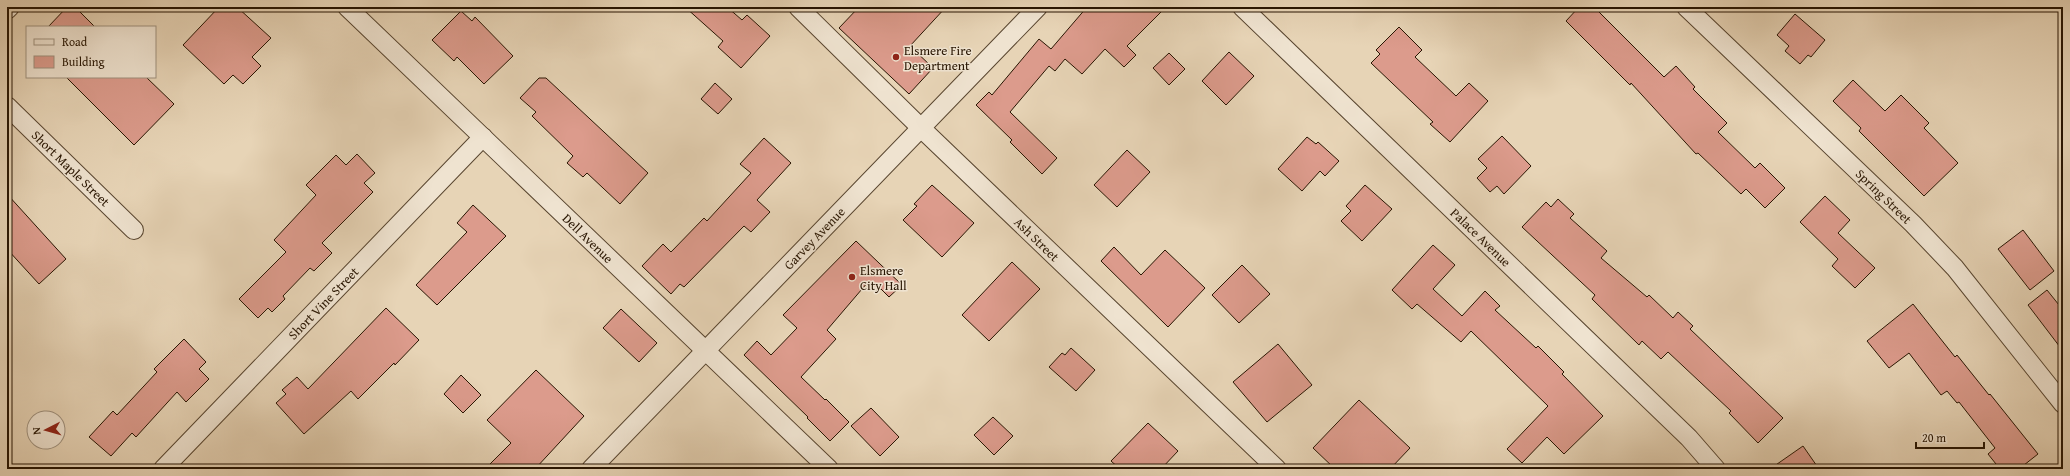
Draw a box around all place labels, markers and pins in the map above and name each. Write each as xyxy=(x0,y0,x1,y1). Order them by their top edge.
place label: Elsmere Fire Department xyxy=(904,41,971,75)
marker: Elsmere Fire Department xyxy=(891,52,901,62)
place label: Elsmere City Hall xyxy=(860,261,907,295)
marker: Elsmere City Hall xyxy=(847,272,857,282)

